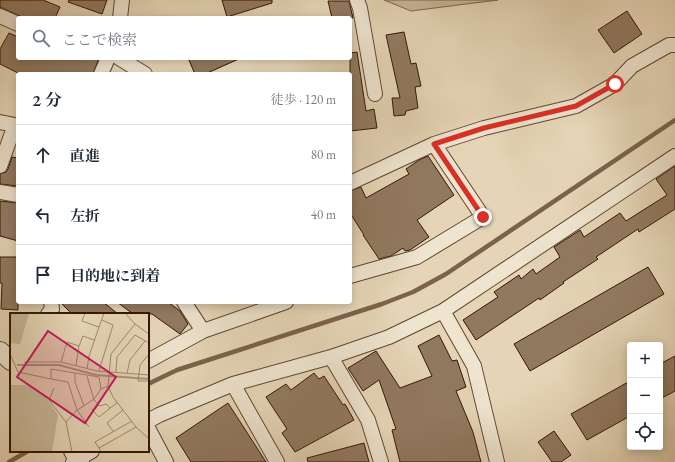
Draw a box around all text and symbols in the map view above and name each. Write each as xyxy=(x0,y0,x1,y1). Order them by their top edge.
search box xyxy=(16,16,352,60)
icon: search xyxy=(30,27,52,49)
text: ここで検索 xyxy=(62,30,137,49)
route start xyxy=(606,75,624,93)
text: 2 分 xyxy=(32,89,62,111)
text: 徒歩 · 120 m xyxy=(271,91,336,108)
icon: ahead xyxy=(32,144,54,166)
text: 直進 xyxy=(70,146,100,165)
text: 80 m xyxy=(311,146,336,163)
icon: left xyxy=(32,204,54,226)
text: 左折 xyxy=(70,206,100,225)
text: 40 m xyxy=(311,206,336,223)
route end xyxy=(474,208,492,226)
icon: arrive xyxy=(32,264,54,286)
text: 目的地に到着 xyxy=(70,266,160,285)
inset map xyxy=(10,313,149,452)
map controls xyxy=(627,342,663,450)
button: + xyxy=(627,342,663,378)
button: − xyxy=(627,378,663,414)
button: locate xyxy=(627,414,663,450)

